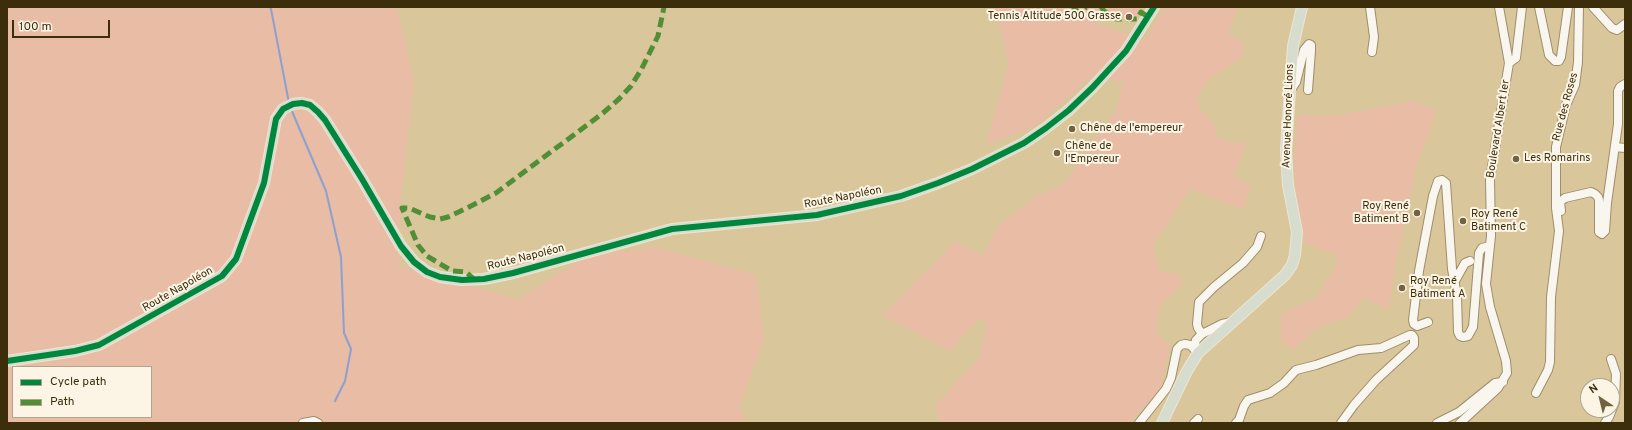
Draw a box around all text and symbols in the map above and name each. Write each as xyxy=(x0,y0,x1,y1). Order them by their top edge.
place label: Tennis Altitude 500 Grasse xyxy=(988,10,1121,24)
scale bar xyxy=(14,12,112,38)
marker: Tennis Altitude 500 Grasse xyxy=(1124,12,1134,22)
text: 100 m xyxy=(19,19,52,35)
street label: Avenue Honoré Lions xyxy=(1281,64,1297,168)
street label: Rue des Roses xyxy=(1550,71,1582,143)
street label: Boulevard Albert Ier xyxy=(1485,79,1513,179)
place label: Chêne de l'empereur xyxy=(1080,122,1183,136)
marker: Chêne de l'empereur xyxy=(1067,124,1077,134)
place label: Chêne de l'Empereur xyxy=(1065,140,1119,166)
marker: Chêne de l'Empereur xyxy=(1052,148,1062,158)
place label: Les Romarins xyxy=(1524,152,1590,166)
marker: Les Romarins xyxy=(1511,154,1521,164)
street label: Route Napoléon xyxy=(803,184,883,212)
place label: Roy René Batiment B xyxy=(1354,200,1409,226)
marker: Roy René Batiment B xyxy=(1412,208,1422,218)
place label: Roy René Batiment C xyxy=(1471,208,1526,234)
marker: Roy René Batiment C xyxy=(1458,216,1468,226)
street label: Route Napoléon xyxy=(486,242,566,274)
street label: Route Napoléon xyxy=(141,265,215,315)
place label: Roy René Batiment A xyxy=(1410,275,1465,301)
marker: Roy René Batiment A xyxy=(1397,283,1407,293)
legend xyxy=(12,366,152,418)
text: Cycle path xyxy=(50,374,107,390)
north arrow xyxy=(1580,378,1620,418)
text: N xyxy=(1586,381,1601,397)
text: Path xyxy=(50,394,75,410)

